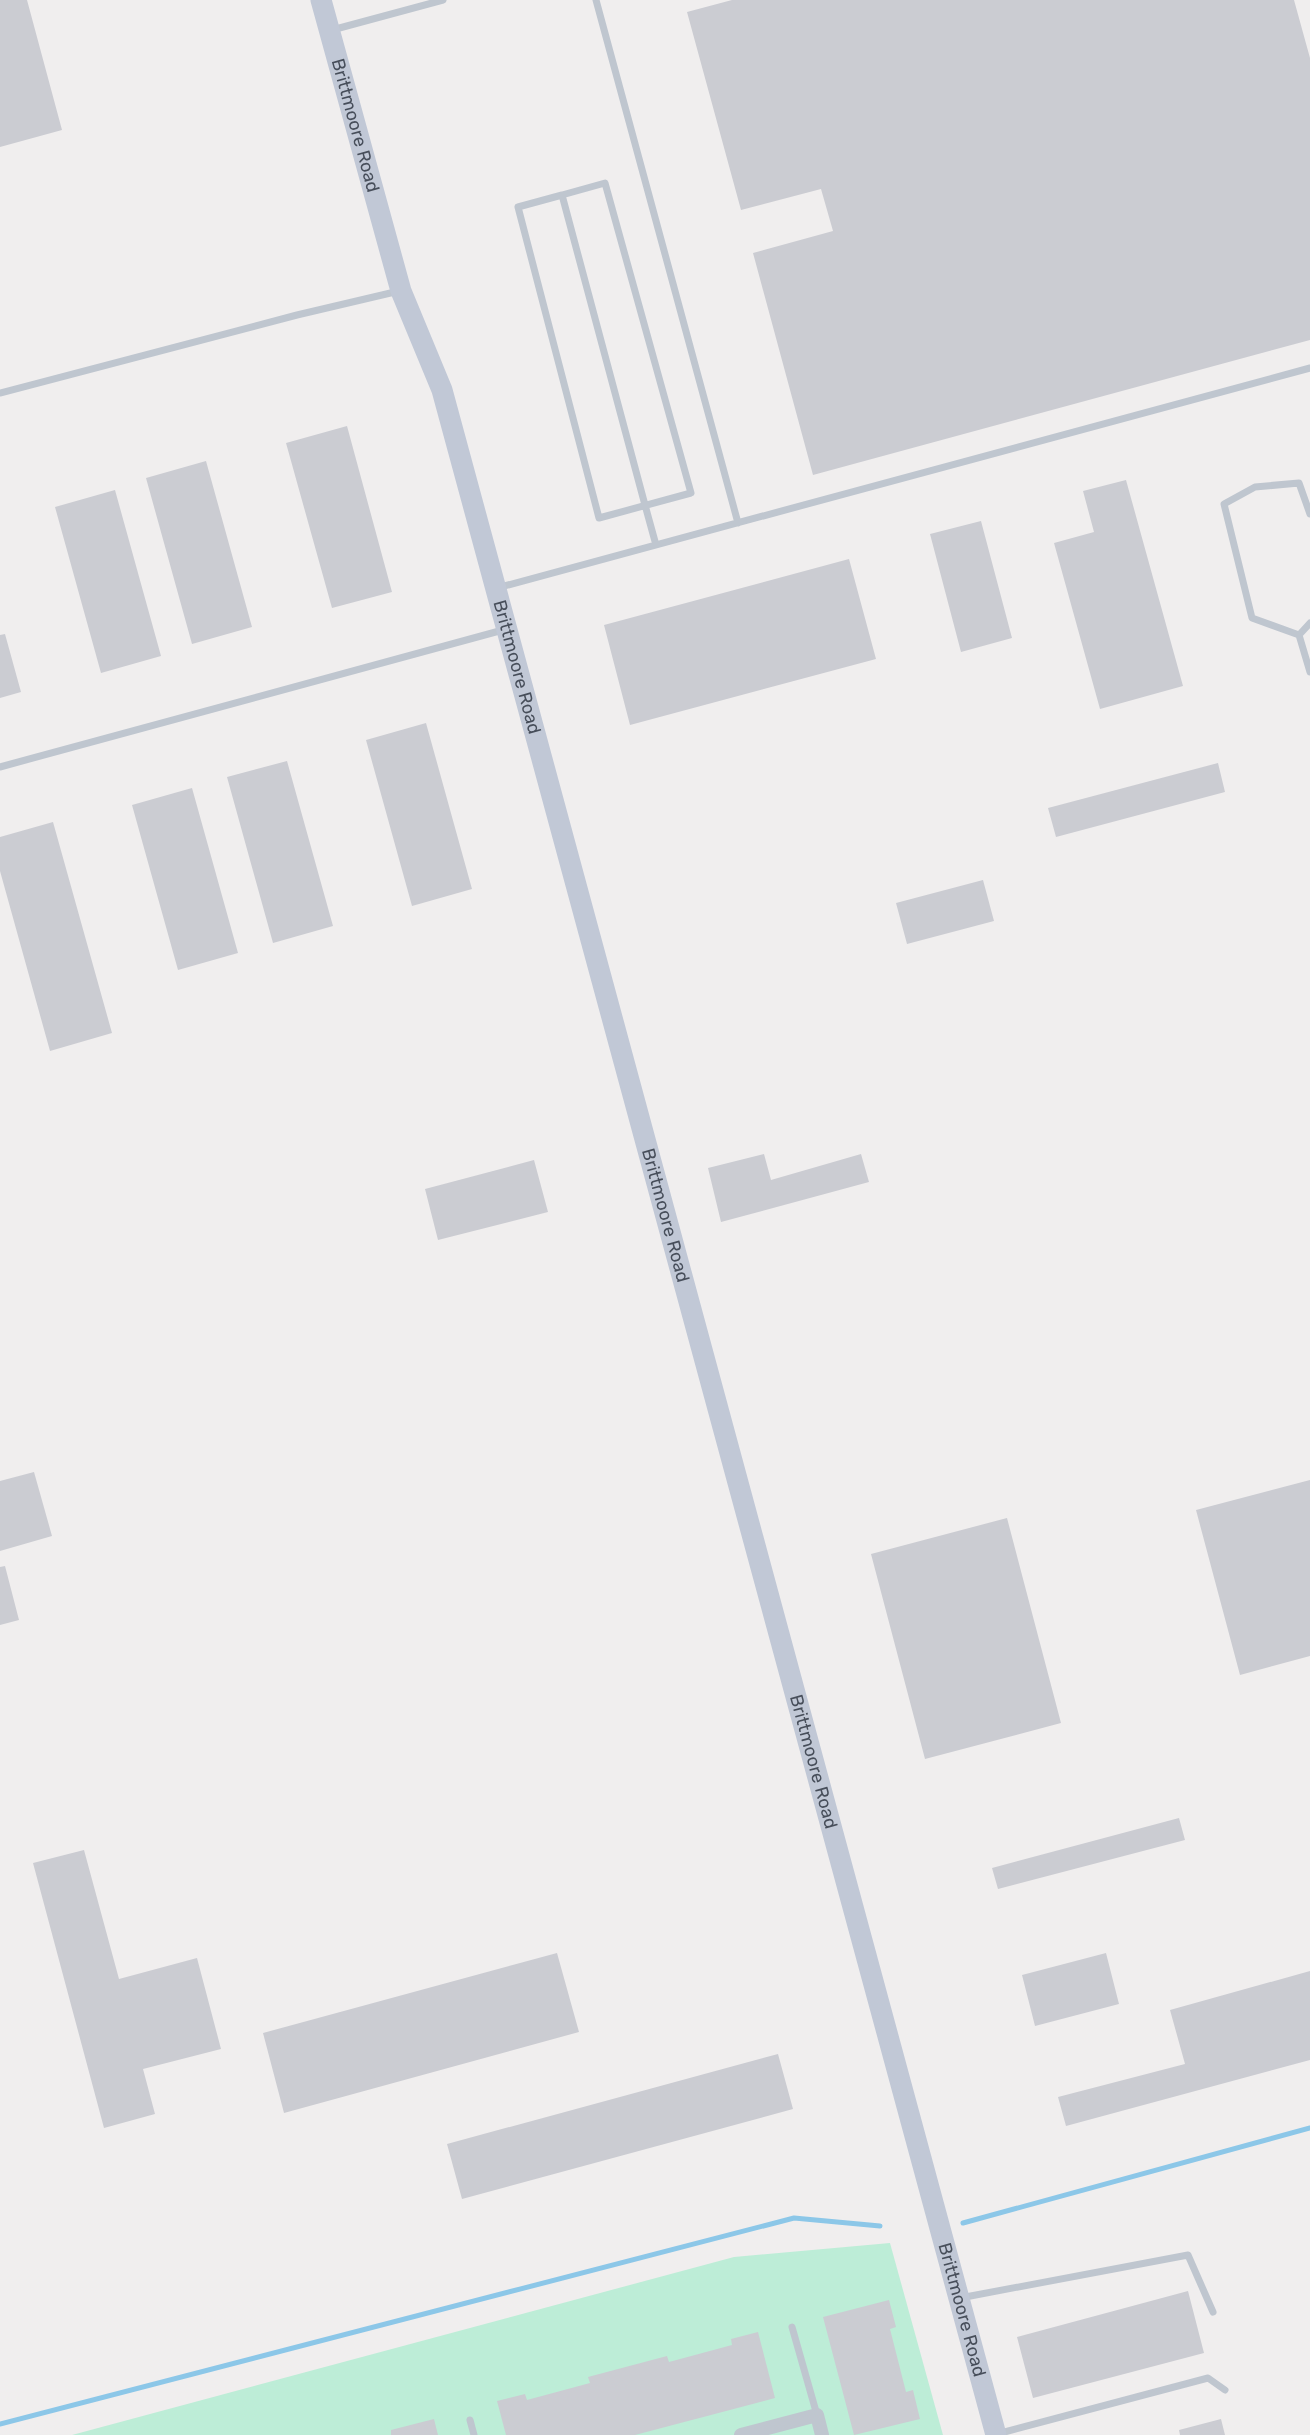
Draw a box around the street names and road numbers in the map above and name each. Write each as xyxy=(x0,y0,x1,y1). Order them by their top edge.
street label: Brittmoore Road xyxy=(327,56,384,195)
street label: Brittmoore Road xyxy=(488,598,546,736)
street label: Brittmoore Road xyxy=(637,1146,694,1285)
street label: Brittmoore Road xyxy=(785,1692,842,1831)
street label: Brittmoore Road xyxy=(933,2240,991,2379)

